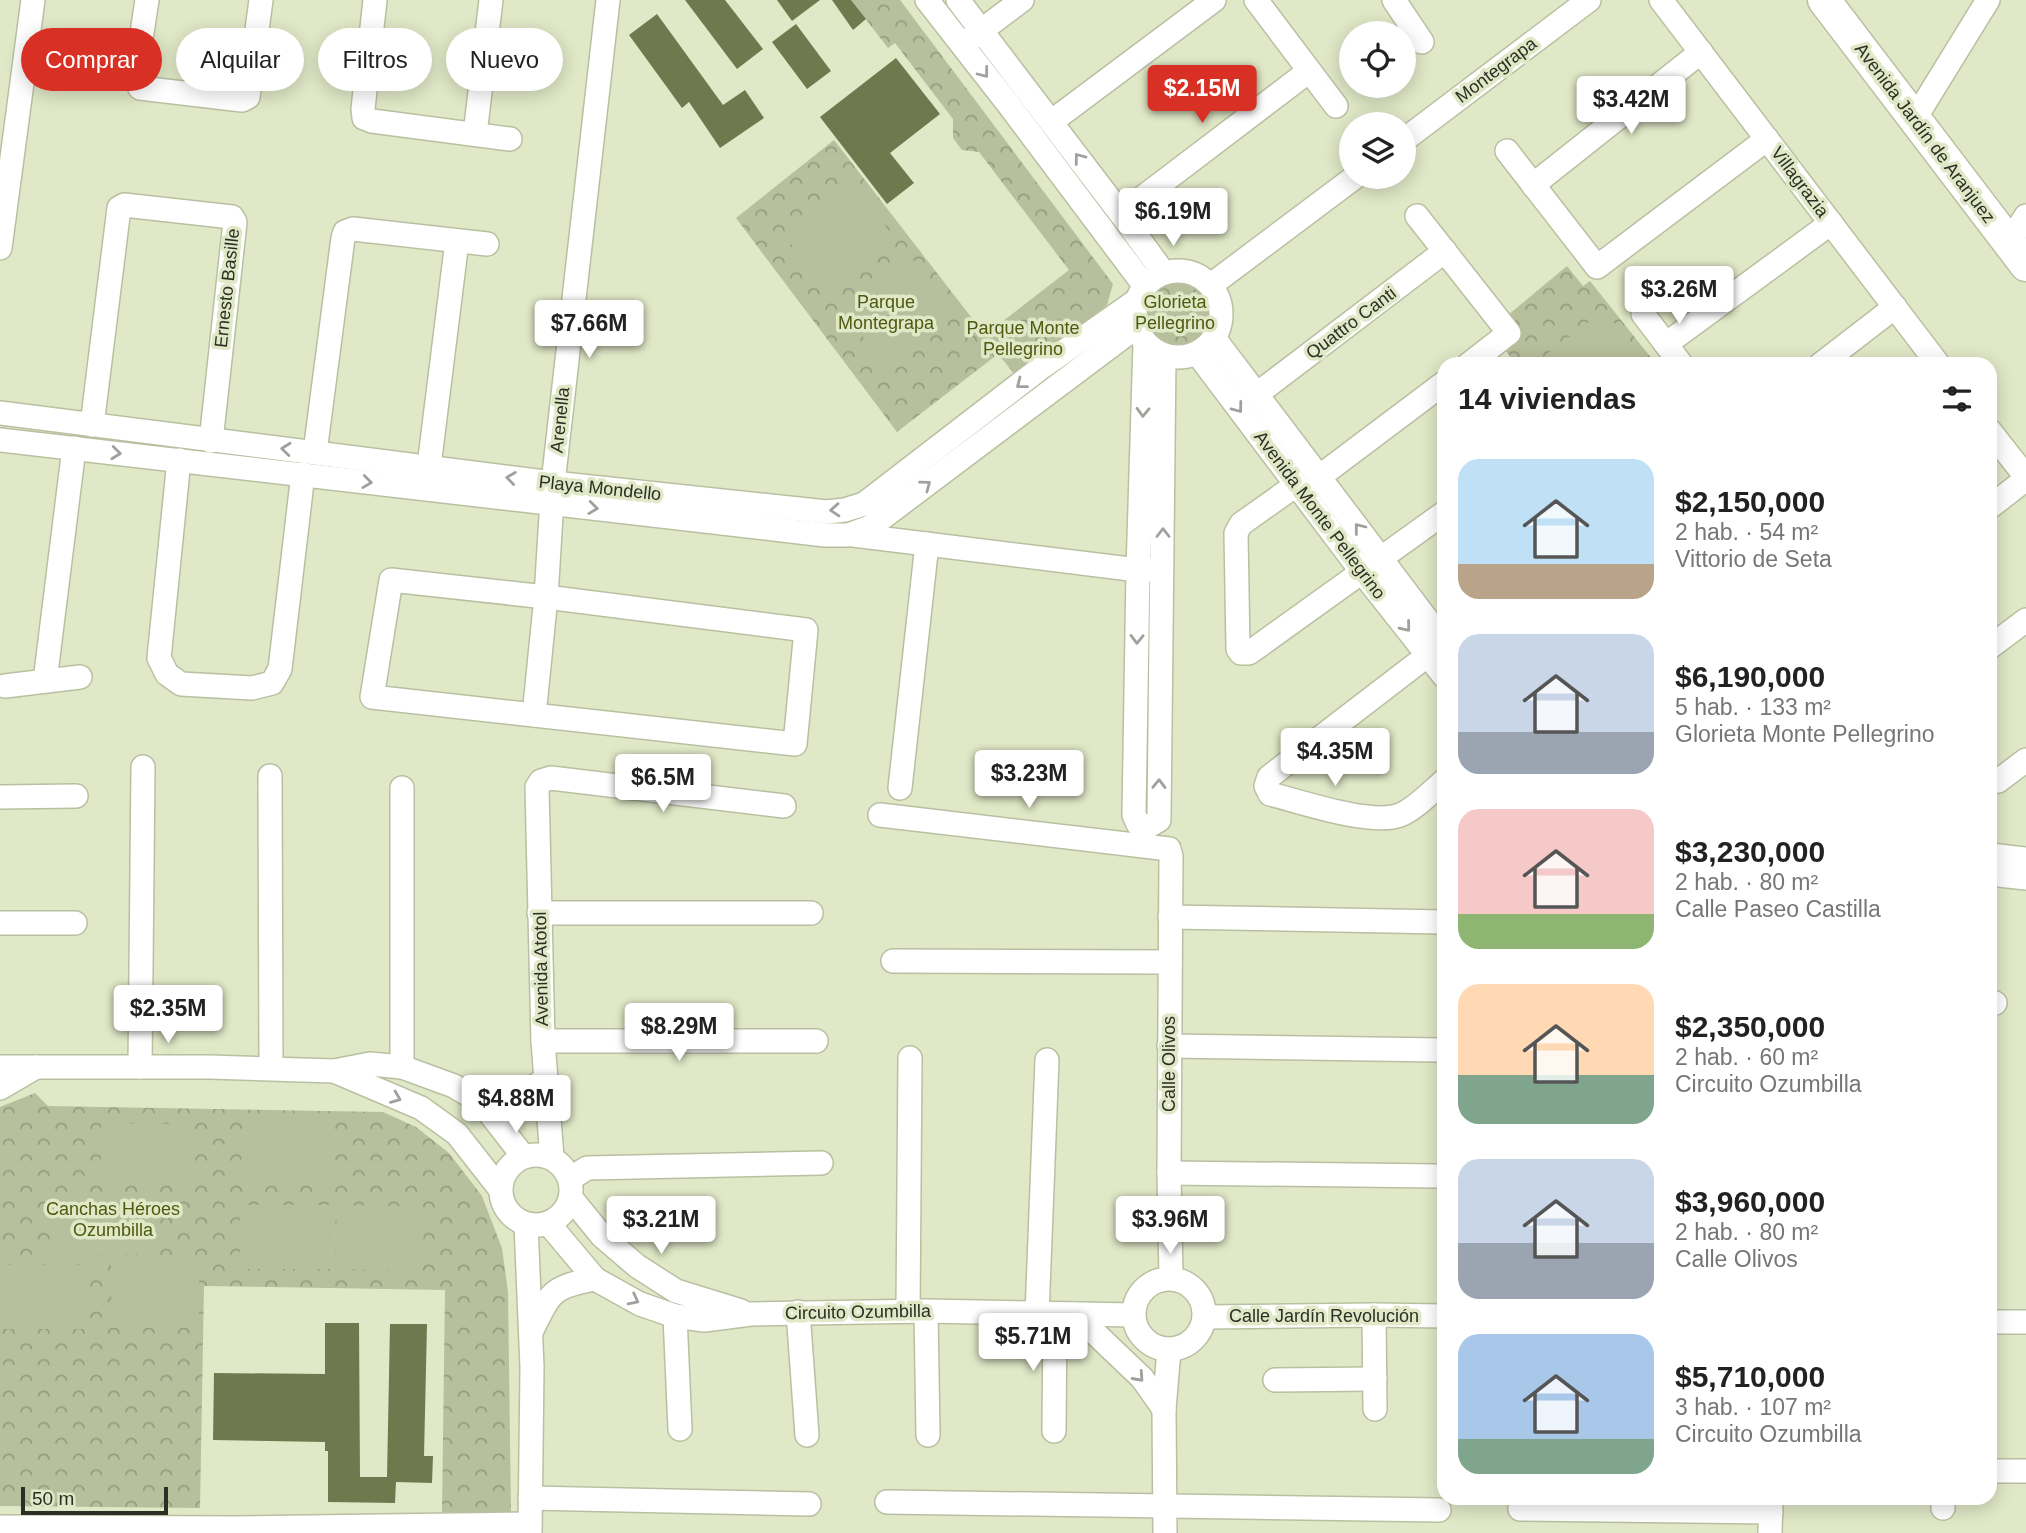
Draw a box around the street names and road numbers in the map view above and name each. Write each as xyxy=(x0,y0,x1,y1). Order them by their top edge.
street label: Montegrapa xyxy=(1452,33,1541,107)
street label: Avenida Jardín de Aranjuez xyxy=(1851,39,1999,227)
street label: Villagrazia xyxy=(1767,143,1833,222)
street label: Ernesto Basille xyxy=(211,227,243,349)
street label: Quattro Canti xyxy=(1302,283,1400,363)
street label: Arenella xyxy=(547,385,573,454)
street label: Avenida Monte Pellegrino xyxy=(1250,427,1390,603)
street label: Playa Mondello xyxy=(538,472,662,504)
street label: Avenida Atotol xyxy=(530,911,552,1027)
street label: Calle Olivos xyxy=(1159,1016,1179,1112)
street label: Circuito Ozumbilla xyxy=(785,1301,932,1323)
street label: Calle Jardín Revolución xyxy=(1229,1306,1419,1326)

